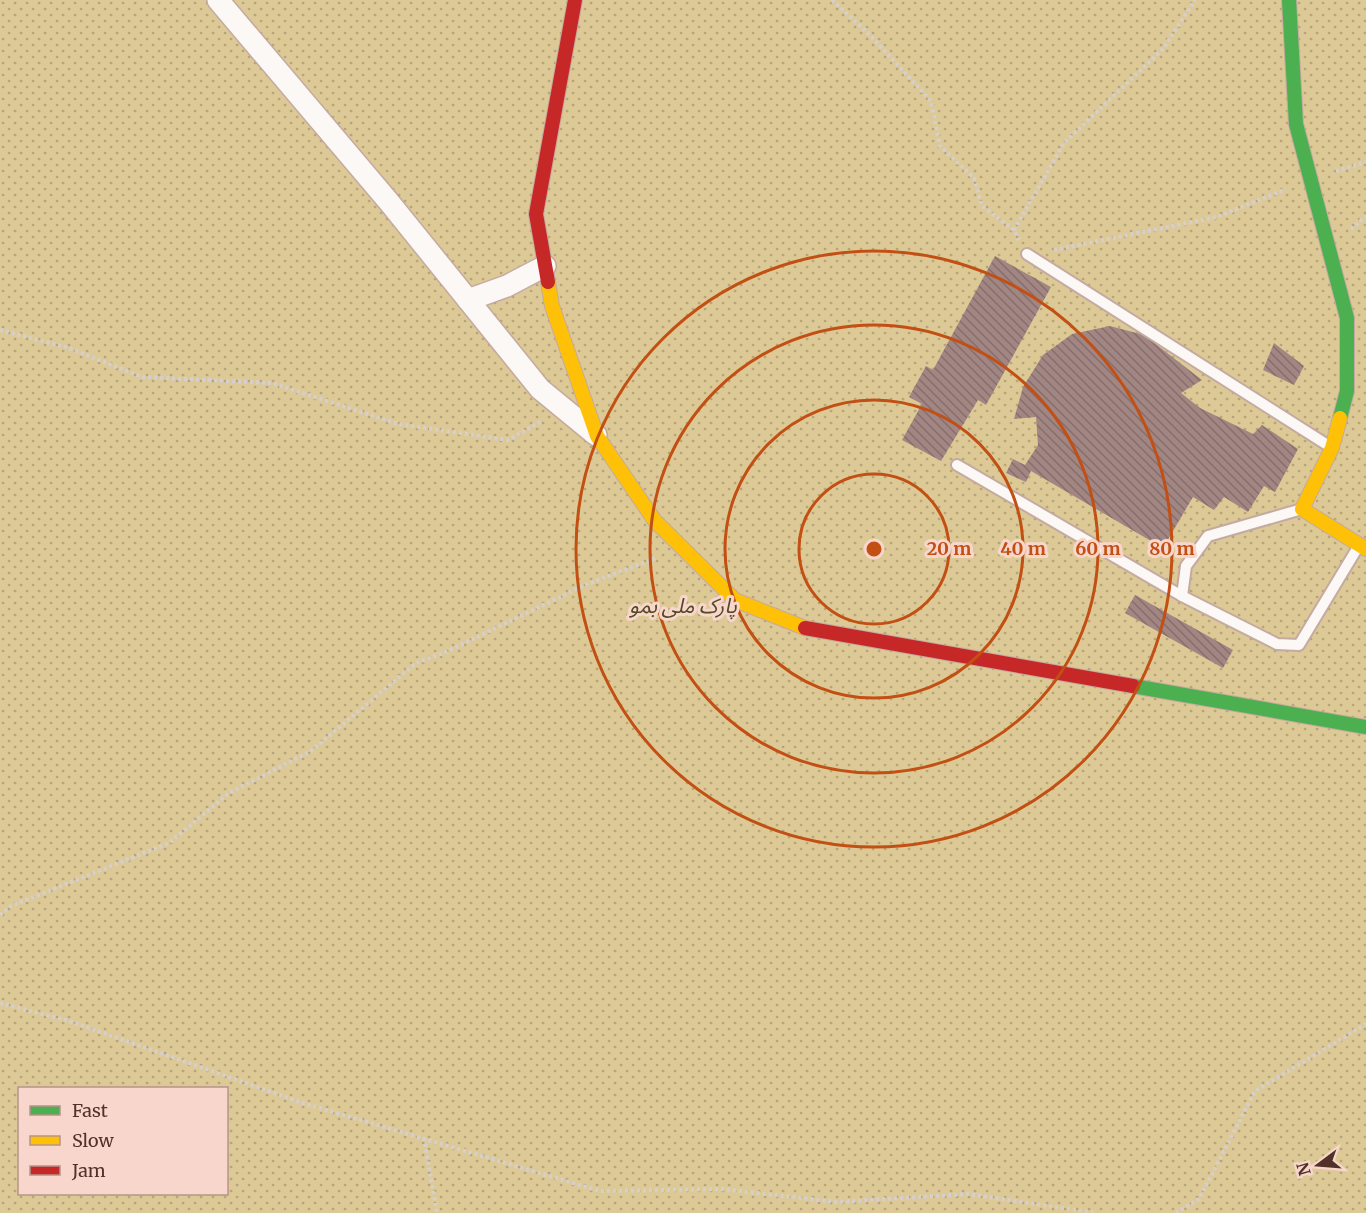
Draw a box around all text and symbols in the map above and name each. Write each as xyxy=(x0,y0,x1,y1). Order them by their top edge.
text: 20 m xyxy=(927,537,971,560)
text: 40 m xyxy=(1000,537,1046,560)
text: 60 m xyxy=(1075,537,1121,560)
text: 80 m xyxy=(1149,537,1195,560)
centre of rings xyxy=(864,539,884,559)
park label: پارک ملی بمو xyxy=(629,592,737,620)
legend xyxy=(18,1087,228,1195)
text: Fast xyxy=(72,1099,108,1122)
text: Slow xyxy=(72,1129,115,1152)
north arrow xyxy=(1288,1135,1348,1195)
text: Jam xyxy=(71,1159,106,1182)
text: N xyxy=(1292,1160,1315,1178)

